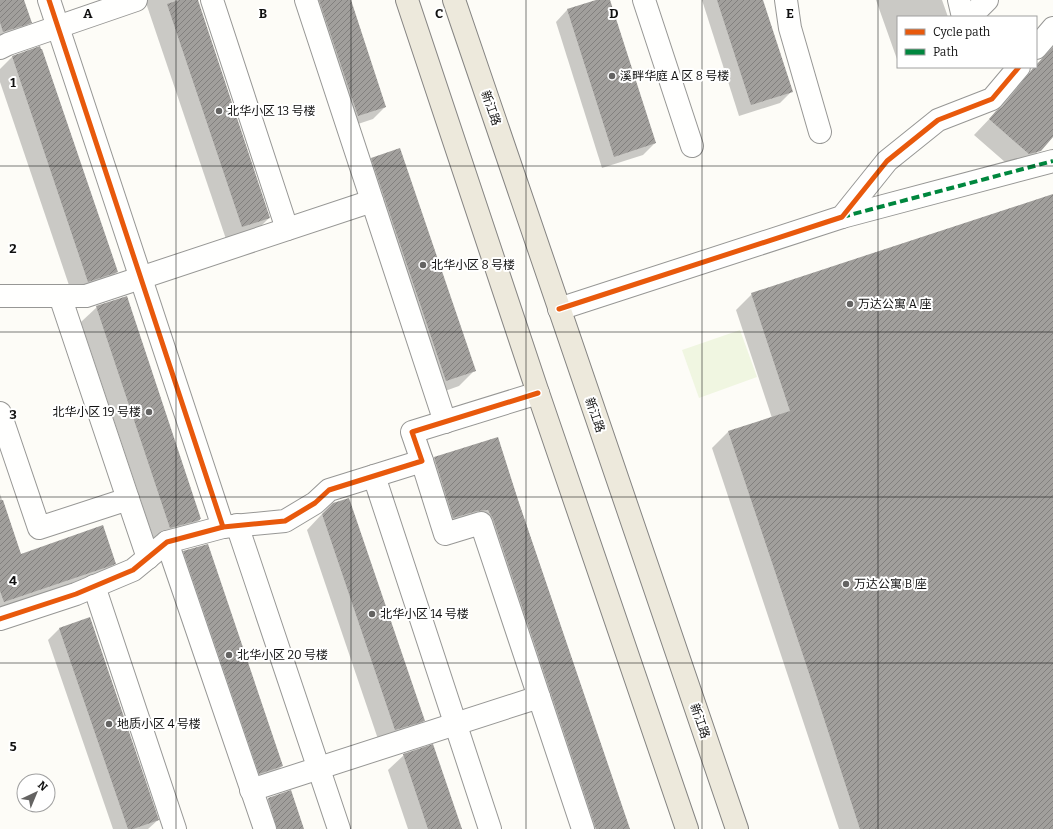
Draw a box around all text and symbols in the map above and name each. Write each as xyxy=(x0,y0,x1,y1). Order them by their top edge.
text: A xyxy=(83,6,93,21)
text: B xyxy=(259,6,267,21)
text: C xyxy=(435,6,443,21)
text: D xyxy=(609,6,619,21)
text: E xyxy=(786,6,794,21)
legend xyxy=(897,16,1037,68)
text: Cycle path xyxy=(933,25,991,39)
text: Path xyxy=(933,45,959,59)
place label: 溪畔华庭 A 区 8 号楼 xyxy=(620,69,729,83)
marker: 溪畔华庭 A 区 8 号楼 xyxy=(607,71,617,81)
text: 1 xyxy=(10,75,16,90)
street label: 新江路 xyxy=(479,89,503,127)
place label: 北华小区 13 号楼 xyxy=(227,104,316,118)
marker: 北华小区 13 号楼 xyxy=(214,106,224,116)
text: 2 xyxy=(9,241,17,256)
place label: 北华小区 8 号楼 xyxy=(431,258,515,272)
marker: 北华小区 8 号楼 xyxy=(418,260,428,270)
place label: 万达公寓 A 座 xyxy=(858,297,931,311)
marker: 万达公寓 A 座 xyxy=(845,299,855,309)
street label: 新江路 xyxy=(583,396,607,434)
place label: 北华小区 19 号楼 xyxy=(52,405,141,419)
text: 3 xyxy=(9,407,17,422)
marker: 北华小区 19 号楼 xyxy=(144,407,154,417)
text: 4 xyxy=(9,573,17,588)
place label: 万达公寓 B 座 xyxy=(854,577,927,591)
marker: 万达公寓 B 座 xyxy=(841,579,851,589)
place label: 北华小区 14 号楼 xyxy=(380,607,469,621)
marker: 北华小区 14 号楼 xyxy=(367,609,377,619)
place label: 北华小区 20 号楼 xyxy=(237,648,328,662)
marker: 北华小区 20 号楼 xyxy=(224,650,234,660)
street label: 新江路 xyxy=(688,702,712,740)
place label: 地质小区 4 号楼 xyxy=(117,717,201,731)
marker: 地质小区 4 号楼 xyxy=(104,719,114,729)
text: 5 xyxy=(9,739,17,754)
north arrow xyxy=(16,773,56,813)
text: N xyxy=(35,779,51,794)

